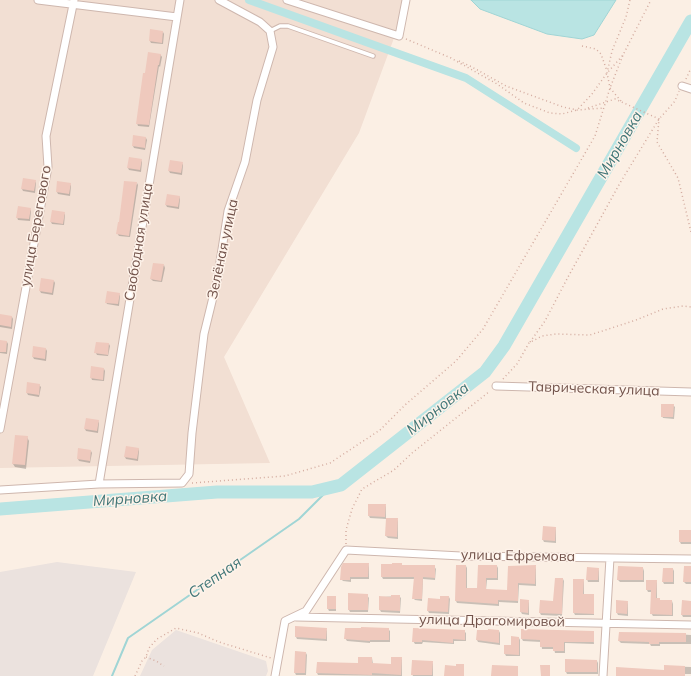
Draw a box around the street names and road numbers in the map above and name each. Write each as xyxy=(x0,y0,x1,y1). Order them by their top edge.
street label: улица Берегового xyxy=(17,164,55,288)
street label: Свободная улица xyxy=(121,182,157,302)
street label: Зелёная улица xyxy=(204,197,242,301)
street label: Таврическая улица xyxy=(528,378,660,400)
street label: улица Ефремова xyxy=(461,547,575,565)
street label: улица Драгомировой xyxy=(419,611,565,631)

